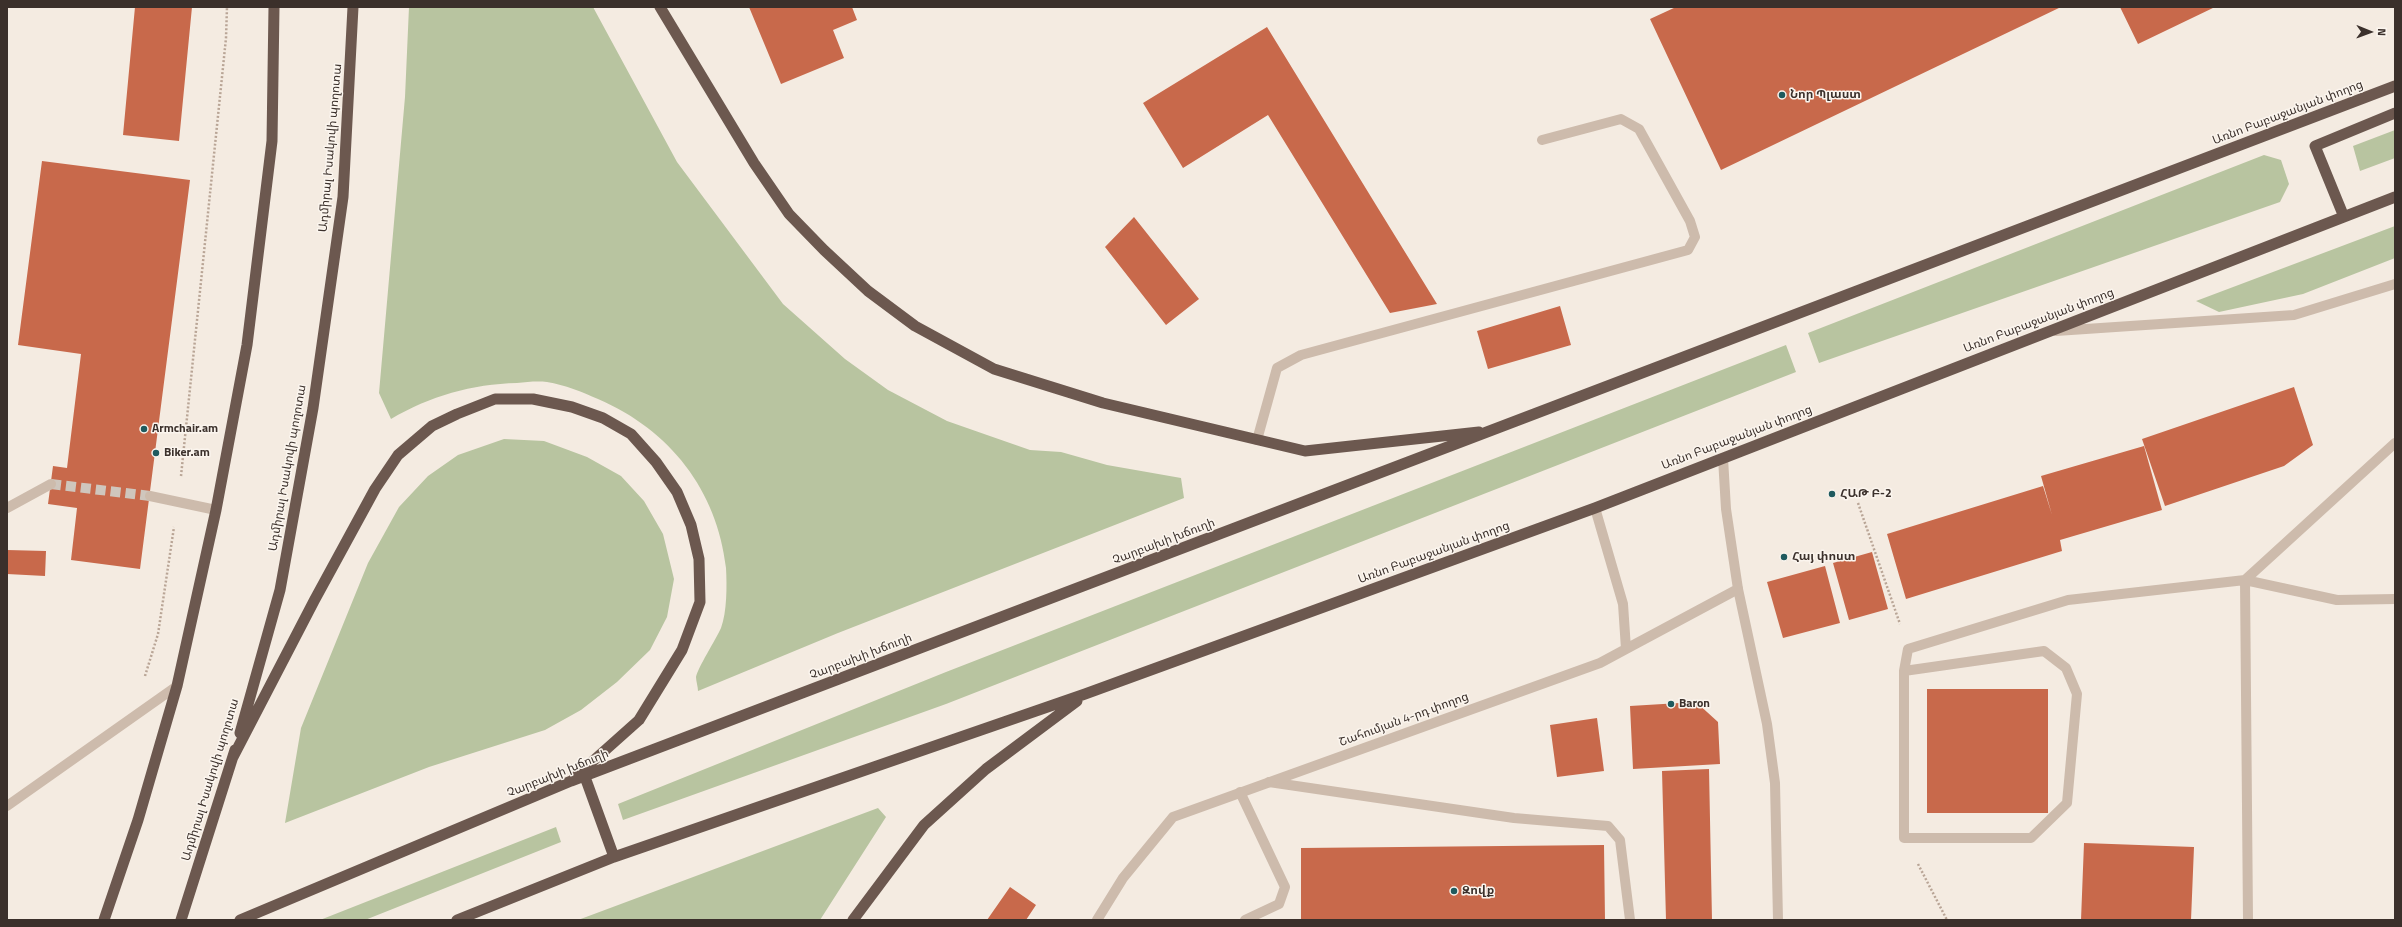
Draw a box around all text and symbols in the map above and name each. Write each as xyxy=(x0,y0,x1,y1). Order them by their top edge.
north arrow xyxy=(2350,12,2390,52)
text: N xyxy=(2374,28,2390,36)
street label: Ադմիրալ Իսակովի պողոտա xyxy=(316,63,346,233)
street label: Առնո Բաբաջանյան փողոց xyxy=(2211,78,2365,148)
place label: Նոր Պլաստ xyxy=(1790,88,1861,102)
marker: Նոր Պլաստ xyxy=(1777,90,1787,100)
street label: Առնո Բաբաջանյան փողոց xyxy=(1962,286,2116,356)
street label: Ադմիրալ Իսակովի պողոտա xyxy=(266,384,310,552)
street label: Առնո Բաբաջանյան փողոց xyxy=(1660,403,1814,473)
place label: Armchair.am xyxy=(152,422,218,436)
marker: Armchair.am xyxy=(139,424,149,434)
place label: Biker.am xyxy=(164,446,210,460)
marker: Biker.am xyxy=(151,448,161,458)
place label: ՀԱԹ Բ-2 xyxy=(1840,487,1892,501)
marker: ՀԱԹ Բ-2 xyxy=(1827,489,1837,499)
street label: Չարբախի խճուղի xyxy=(1111,516,1217,568)
street label: Առնո Բաբաջանյան փողոց xyxy=(1356,519,1512,587)
place label: Հայ փոստ xyxy=(1792,550,1855,564)
marker: Հայ փոստ xyxy=(1779,552,1789,562)
street label: Չարբախի խճուղի xyxy=(808,631,914,683)
street label: Շահումյան 4-րդ փողոց xyxy=(1337,690,1471,750)
street label: Ադմիրալ Իսակովի պողոտա xyxy=(179,697,243,863)
place label: Baron xyxy=(1679,697,1710,711)
marker: Baron xyxy=(1666,699,1676,709)
street label: Չարբախի խճուղի xyxy=(505,747,611,801)
place label: Զովք xyxy=(1462,884,1494,898)
marker: Զովք xyxy=(1449,886,1459,896)

